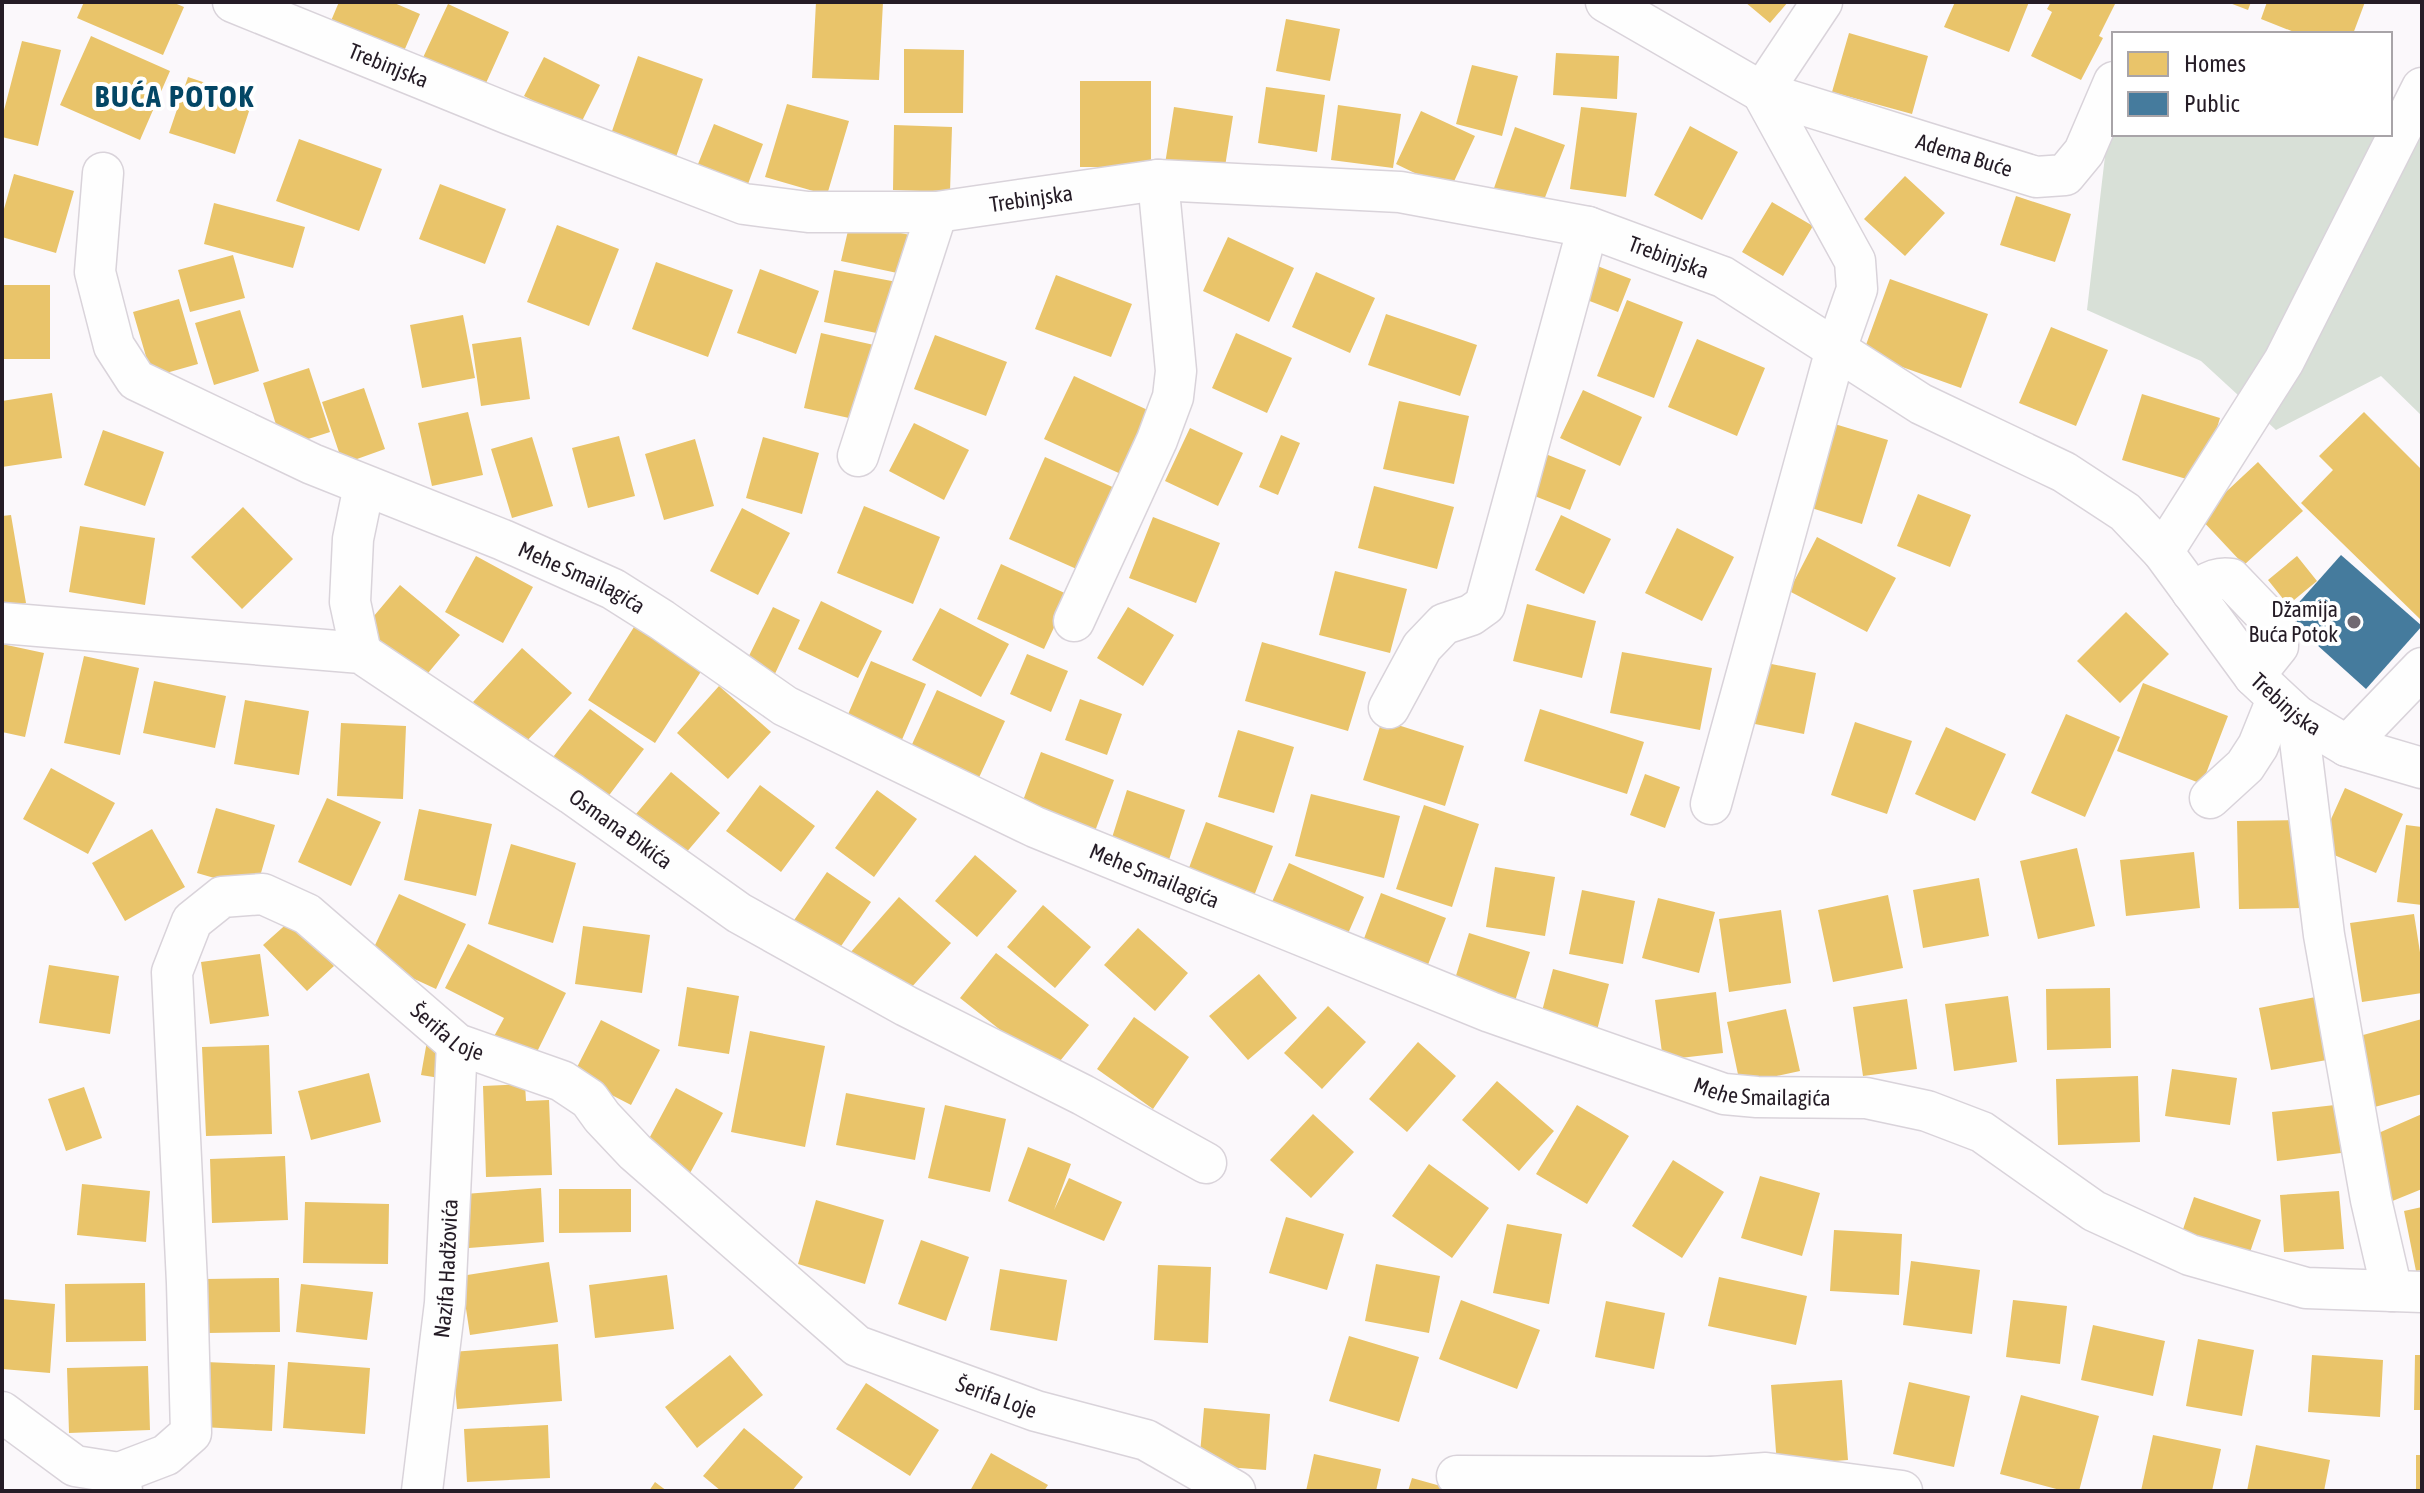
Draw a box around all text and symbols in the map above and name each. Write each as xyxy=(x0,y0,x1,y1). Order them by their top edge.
legend xyxy=(2112,32,2392,136)
street label: Trebinjska xyxy=(345,37,432,93)
text: Homes xyxy=(2184,50,2246,77)
district label: BUĆA POTOK xyxy=(95,79,255,113)
text: Public xyxy=(2184,90,2240,117)
street label: Adema Buće xyxy=(1913,128,2016,182)
street label: Trebinjska xyxy=(988,180,1074,217)
street label: Trebinjska xyxy=(1625,230,1713,284)
street label: Mehe Smailagića xyxy=(514,536,650,619)
place label: Džamija Buća Potok xyxy=(2249,596,2338,647)
marker: Džamija Buća Potok xyxy=(2345,613,2363,631)
street label: Trebinjska xyxy=(2246,667,2326,740)
street label: Osmana Đikića xyxy=(564,783,677,874)
street label: Mehe Smailagića xyxy=(1086,838,1223,914)
street label: Šerifa Loje xyxy=(406,997,487,1065)
street label: Mehe Smailagića xyxy=(1690,1071,1831,1111)
street label: Nazifa Hadžovića xyxy=(428,1198,463,1339)
street label: Šerifa Loje xyxy=(953,1370,1041,1423)

